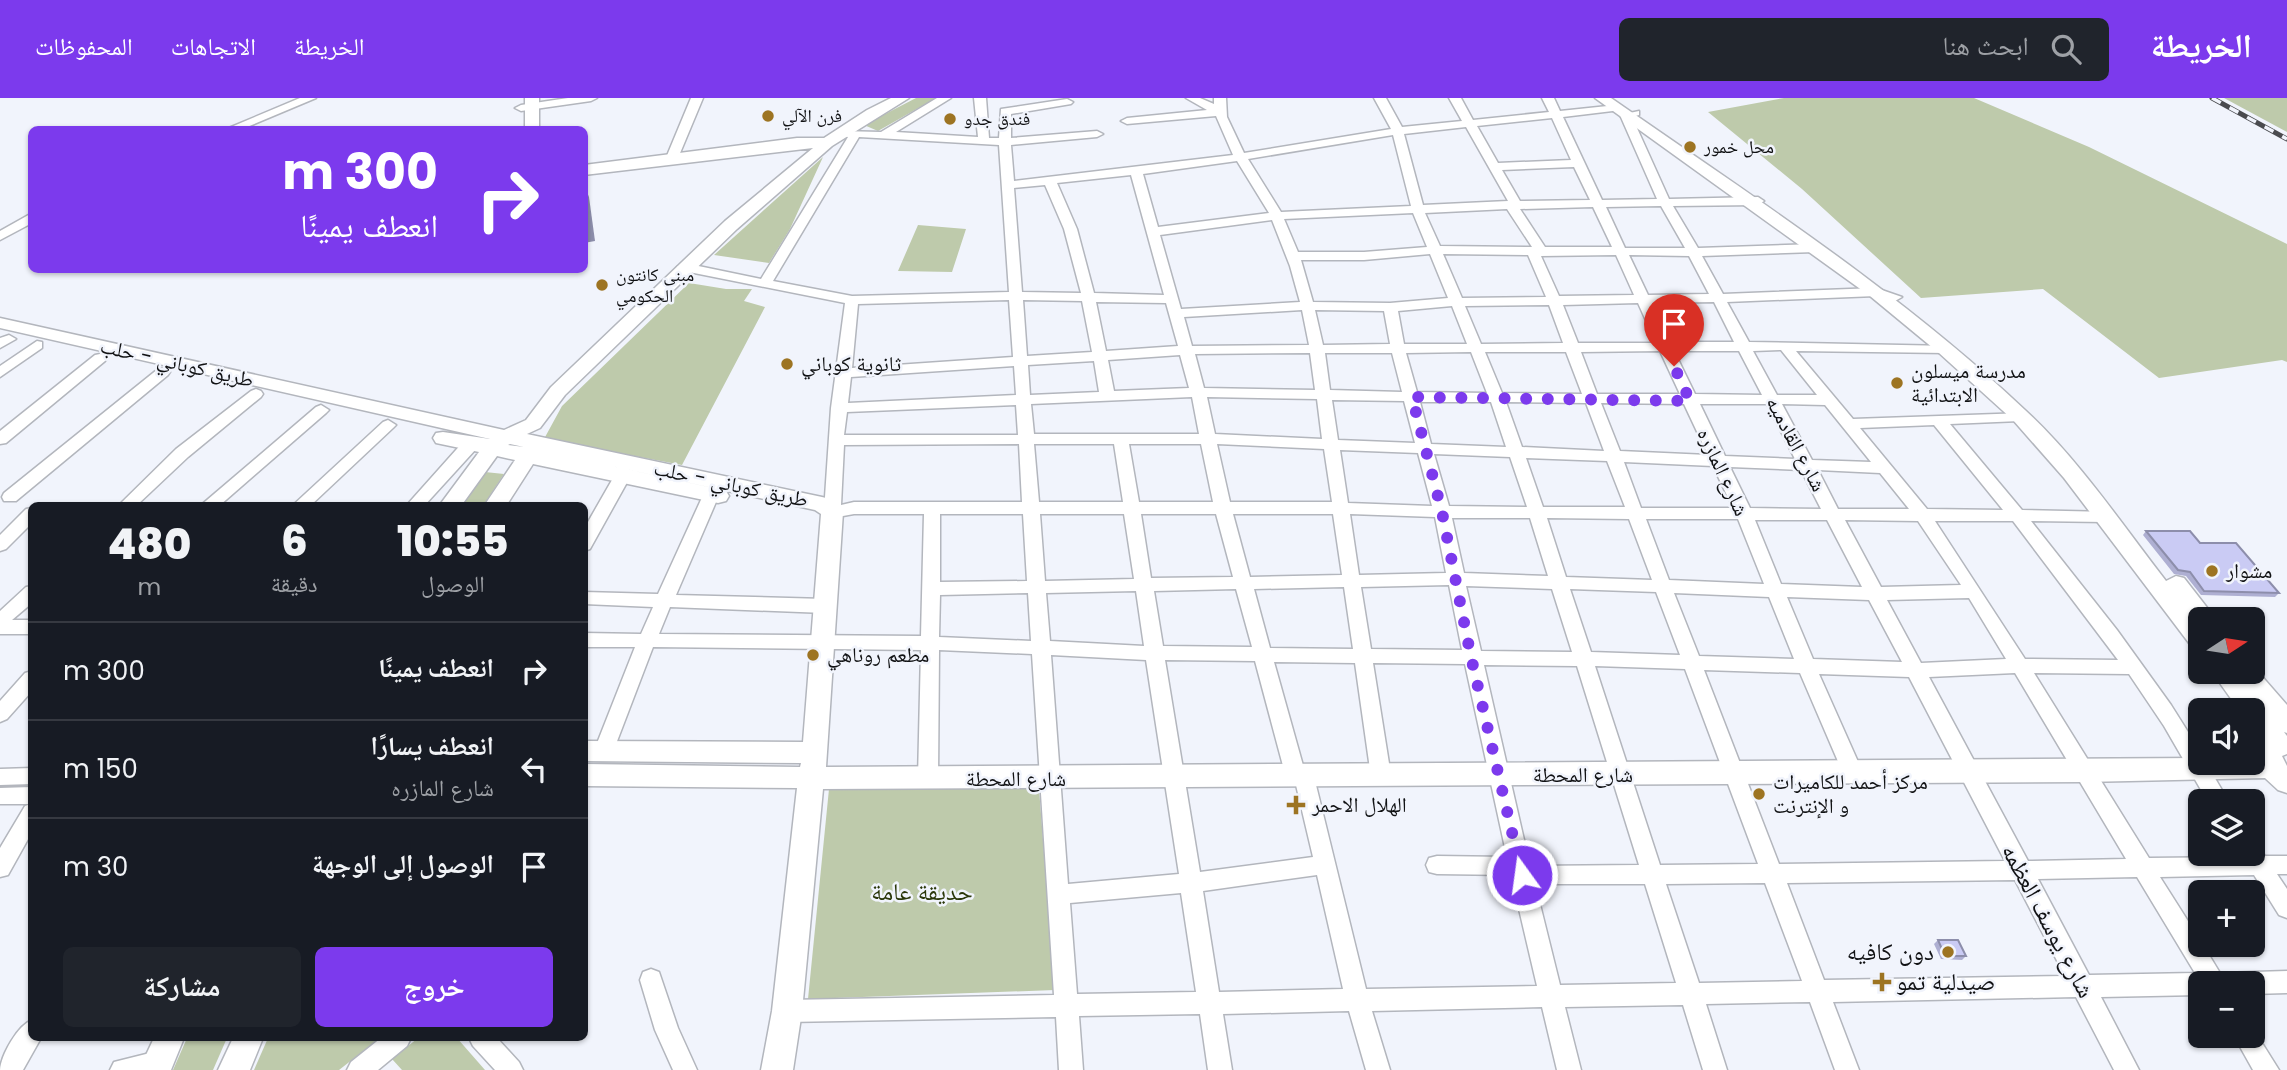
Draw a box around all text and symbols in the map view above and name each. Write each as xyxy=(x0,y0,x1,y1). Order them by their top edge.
search box xyxy=(1619,18,2109,81)
text: الخريطة xyxy=(2151,22,2252,69)
text: ابحث هنا xyxy=(1943,28,2029,64)
text: المحفوظات xyxy=(35,30,133,63)
text: الاتجاهات xyxy=(171,30,256,63)
text: الخريطة xyxy=(294,30,365,63)
icon: search xyxy=(2047,30,2085,68)
place label: فرن الآلي xyxy=(782,103,842,131)
place label: فندق جدو xyxy=(964,106,1030,131)
marker: فرن الآلي xyxy=(760,108,776,124)
marker: فندق جدو xyxy=(942,111,958,127)
place label: محل خمور xyxy=(1703,134,1774,159)
text: 300 m xyxy=(282,138,438,206)
marker: محل خمور xyxy=(1682,139,1698,155)
icon: right xyxy=(462,154,553,245)
text: انعطف يمينًا xyxy=(300,203,438,248)
place label: مبنى كانتون الحكومي xyxy=(616,262,694,311)
marker: مبنى كانتون الحكومي xyxy=(594,277,610,293)
pin xyxy=(1644,294,1704,366)
icon: arrive xyxy=(1655,305,1693,343)
street label: طريق كوباني - حلب xyxy=(97,331,257,397)
place label: ثانوية كوباني xyxy=(801,349,901,380)
marker: ثانوية كوباني xyxy=(779,356,795,372)
place label: مدرسة ميسلون الابتدائية xyxy=(1911,356,2026,409)
marker: مدرسة ميسلون الابتدائية xyxy=(1889,375,1905,391)
street label: شارع القادميه xyxy=(1759,391,1834,496)
street label: شارع المازره xyxy=(1691,423,1756,520)
street label: طريق كوباني - حلب xyxy=(651,453,811,516)
text: 6 xyxy=(281,512,308,571)
text: 10:55 xyxy=(397,512,509,571)
text: 480 xyxy=(107,515,191,574)
place label: مشوار xyxy=(2225,556,2272,585)
marker: مشوار xyxy=(2204,563,2220,579)
text: دقيقة xyxy=(271,568,318,600)
text: الوصول xyxy=(421,568,485,600)
text: m xyxy=(138,571,161,603)
north arrow xyxy=(2188,607,2264,684)
map controls xyxy=(2188,607,2265,1048)
place label: مطعم روناهي xyxy=(827,640,929,671)
marker: مطعم روناهي xyxy=(805,647,821,663)
text: انعطف يمينًا xyxy=(378,650,494,686)
icon: right xyxy=(515,652,553,690)
text: 300 m xyxy=(63,653,145,689)
button: sound xyxy=(2188,698,2265,775)
text: انعطف يسارًا xyxy=(371,728,494,764)
icon: left xyxy=(515,750,553,788)
text: 150 m xyxy=(63,751,138,787)
street label: شارع المحطة xyxy=(1533,760,1633,789)
street label: شارع المحطة xyxy=(966,764,1066,793)
place label: مركز أحمد للكاميرات و الإنترنت xyxy=(1773,767,1928,820)
text: شارع المازره xyxy=(391,772,494,804)
marker: مركز أحمد للكاميرات و الإنترنت xyxy=(1751,786,1767,802)
button: layers xyxy=(2188,789,2265,866)
place label: الهلال الاحمر xyxy=(1311,790,1407,819)
marker: الهلال الاحمر xyxy=(1286,795,1306,815)
position arrow xyxy=(1485,838,1559,912)
street label: شارع يوسف العظمه xyxy=(1994,838,2103,1004)
text: الوصول إلى الوجهة xyxy=(312,846,494,882)
icon: arrive xyxy=(515,848,553,886)
text: 30 m xyxy=(63,849,128,885)
park label: حديقة عامة xyxy=(871,875,973,908)
button: + xyxy=(2188,880,2265,957)
place label: دون كافيه xyxy=(1847,935,1934,968)
marker: دون كافيه xyxy=(1940,944,1956,960)
button: مشاركة xyxy=(63,947,301,1027)
button: خروج xyxy=(315,947,553,1027)
place label: صيدلية تمو xyxy=(1896,965,1995,998)
button: − xyxy=(2188,971,2265,1048)
marker: صيدلية تمو xyxy=(1874,974,1890,990)

